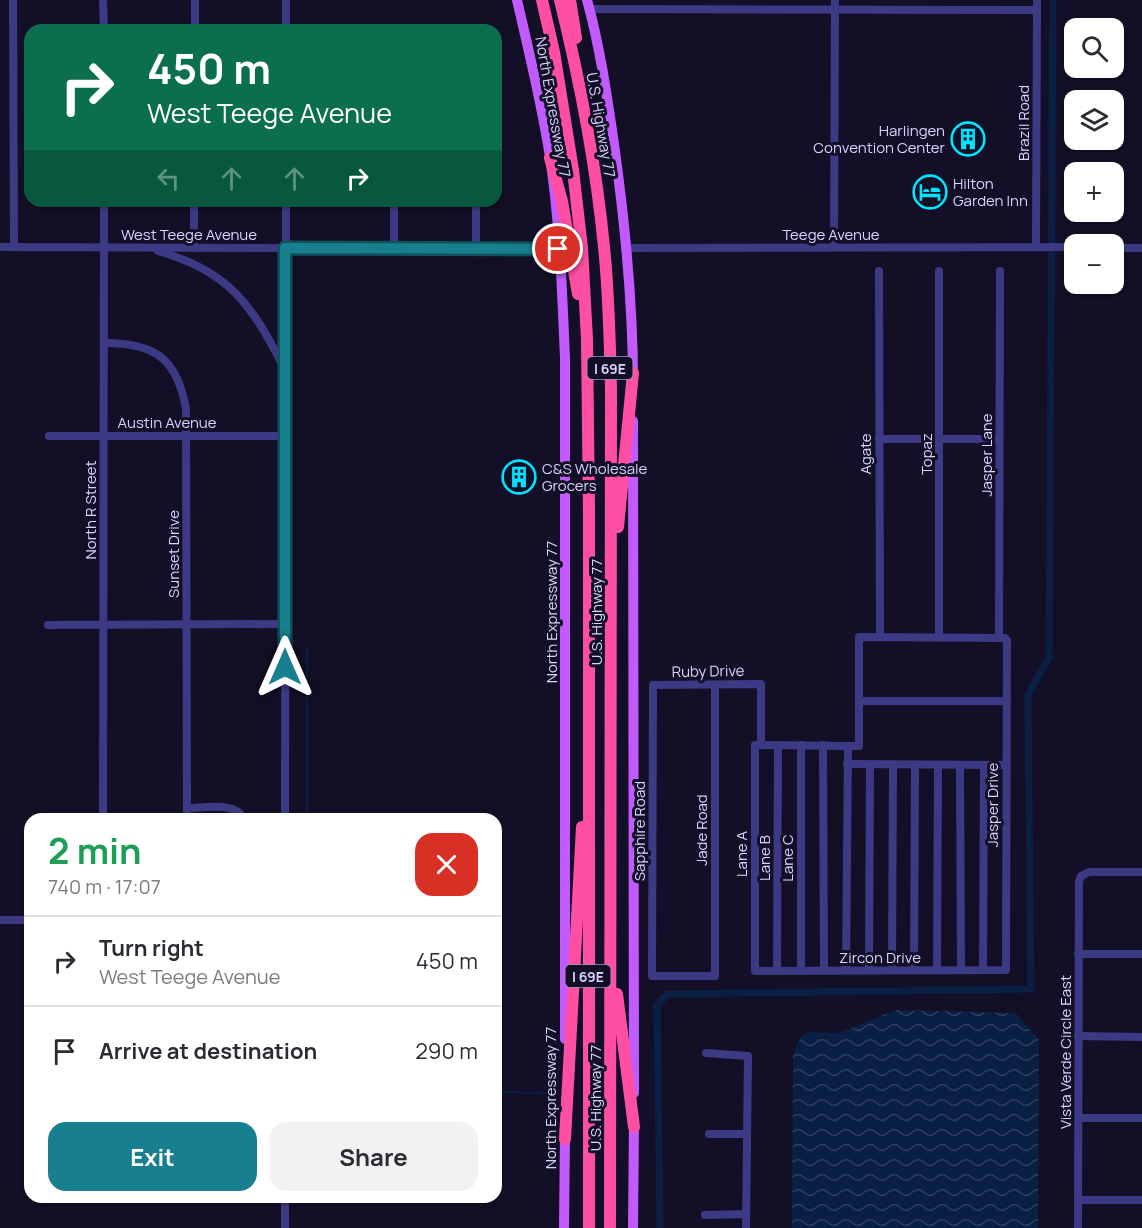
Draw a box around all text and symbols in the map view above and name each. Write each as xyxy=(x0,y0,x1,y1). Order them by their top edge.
map controls xyxy=(1064,18,1124,294)
button: search xyxy=(1064,18,1124,78)
street label: North Expressway 77 xyxy=(530,35,576,179)
text: 450 m xyxy=(147,39,271,97)
icon: right xyxy=(48,48,126,126)
street label: U.S. Highway 77 xyxy=(581,71,621,179)
street label: Brazil Road xyxy=(1013,85,1034,161)
button: layers xyxy=(1064,90,1124,150)
text: West Teege Avenue xyxy=(147,94,392,131)
place label: Harlingen Convention Center xyxy=(813,120,946,158)
building icon: Harlingen Convention Center xyxy=(950,121,986,157)
icon: left xyxy=(152,162,185,195)
icon: ahead xyxy=(215,162,248,195)
icon: ahead xyxy=(278,162,311,195)
icon: right xyxy=(341,162,374,195)
button: + xyxy=(1064,162,1124,222)
place label: Hilton Garden Inn xyxy=(953,173,1028,211)
hotel icon: Hilton Garden Inn xyxy=(912,174,948,210)
pin xyxy=(532,223,583,274)
street label: West Teege Avenue xyxy=(121,224,257,245)
street label: Teege Avenue xyxy=(782,224,880,245)
icon: arrive xyxy=(541,232,574,265)
button: − xyxy=(1064,234,1124,294)
road number: I 69E xyxy=(588,357,632,379)
street label: Austin Avenue xyxy=(117,412,217,433)
street label: Jasper Lane xyxy=(976,413,997,496)
street label: Agate xyxy=(855,433,876,475)
street label: Topaz xyxy=(916,433,937,475)
place label: C&S Wholesale Grocers xyxy=(542,458,648,496)
building icon: C&S Wholesale Grocers xyxy=(501,459,537,495)
street label: North R Street xyxy=(80,461,101,559)
street label: Sunset Drive xyxy=(163,510,184,598)
street label: North Expressway 77 xyxy=(541,541,562,683)
street label: U.S. Highway 77 xyxy=(586,559,607,665)
position arrow xyxy=(253,635,317,699)
street label: Ruby Drive xyxy=(671,660,745,682)
street label: Jasper Drive xyxy=(982,763,1003,847)
street label: Sapphire Road xyxy=(629,781,650,881)
street label: Jade Road xyxy=(691,794,712,866)
text: 2 min xyxy=(48,826,142,875)
street label: Lane A xyxy=(731,830,752,877)
button: close xyxy=(415,833,478,896)
street label: Lane C xyxy=(777,834,798,882)
street label: Lane B xyxy=(754,835,775,881)
text: 740 m · 17:07 xyxy=(48,873,161,900)
text: Turn right xyxy=(99,933,204,963)
icon: right xyxy=(48,945,81,978)
text: 450 m xyxy=(416,946,478,976)
street label: Zircon Drive xyxy=(839,947,921,968)
text: West Teege Avenue xyxy=(99,963,280,990)
road number: I 69E xyxy=(566,965,610,987)
street label: Vista Verde Circle East xyxy=(1055,975,1076,1129)
street label: North Expressway 77 xyxy=(540,1027,561,1169)
icon: arrive xyxy=(48,1035,81,1068)
text: Arrive at destination xyxy=(99,1036,317,1066)
text: 290 m xyxy=(415,1036,478,1066)
street label: U.S. Highway 77 xyxy=(585,1045,606,1151)
button: Exit xyxy=(48,1122,257,1191)
button: Share xyxy=(269,1122,478,1191)

